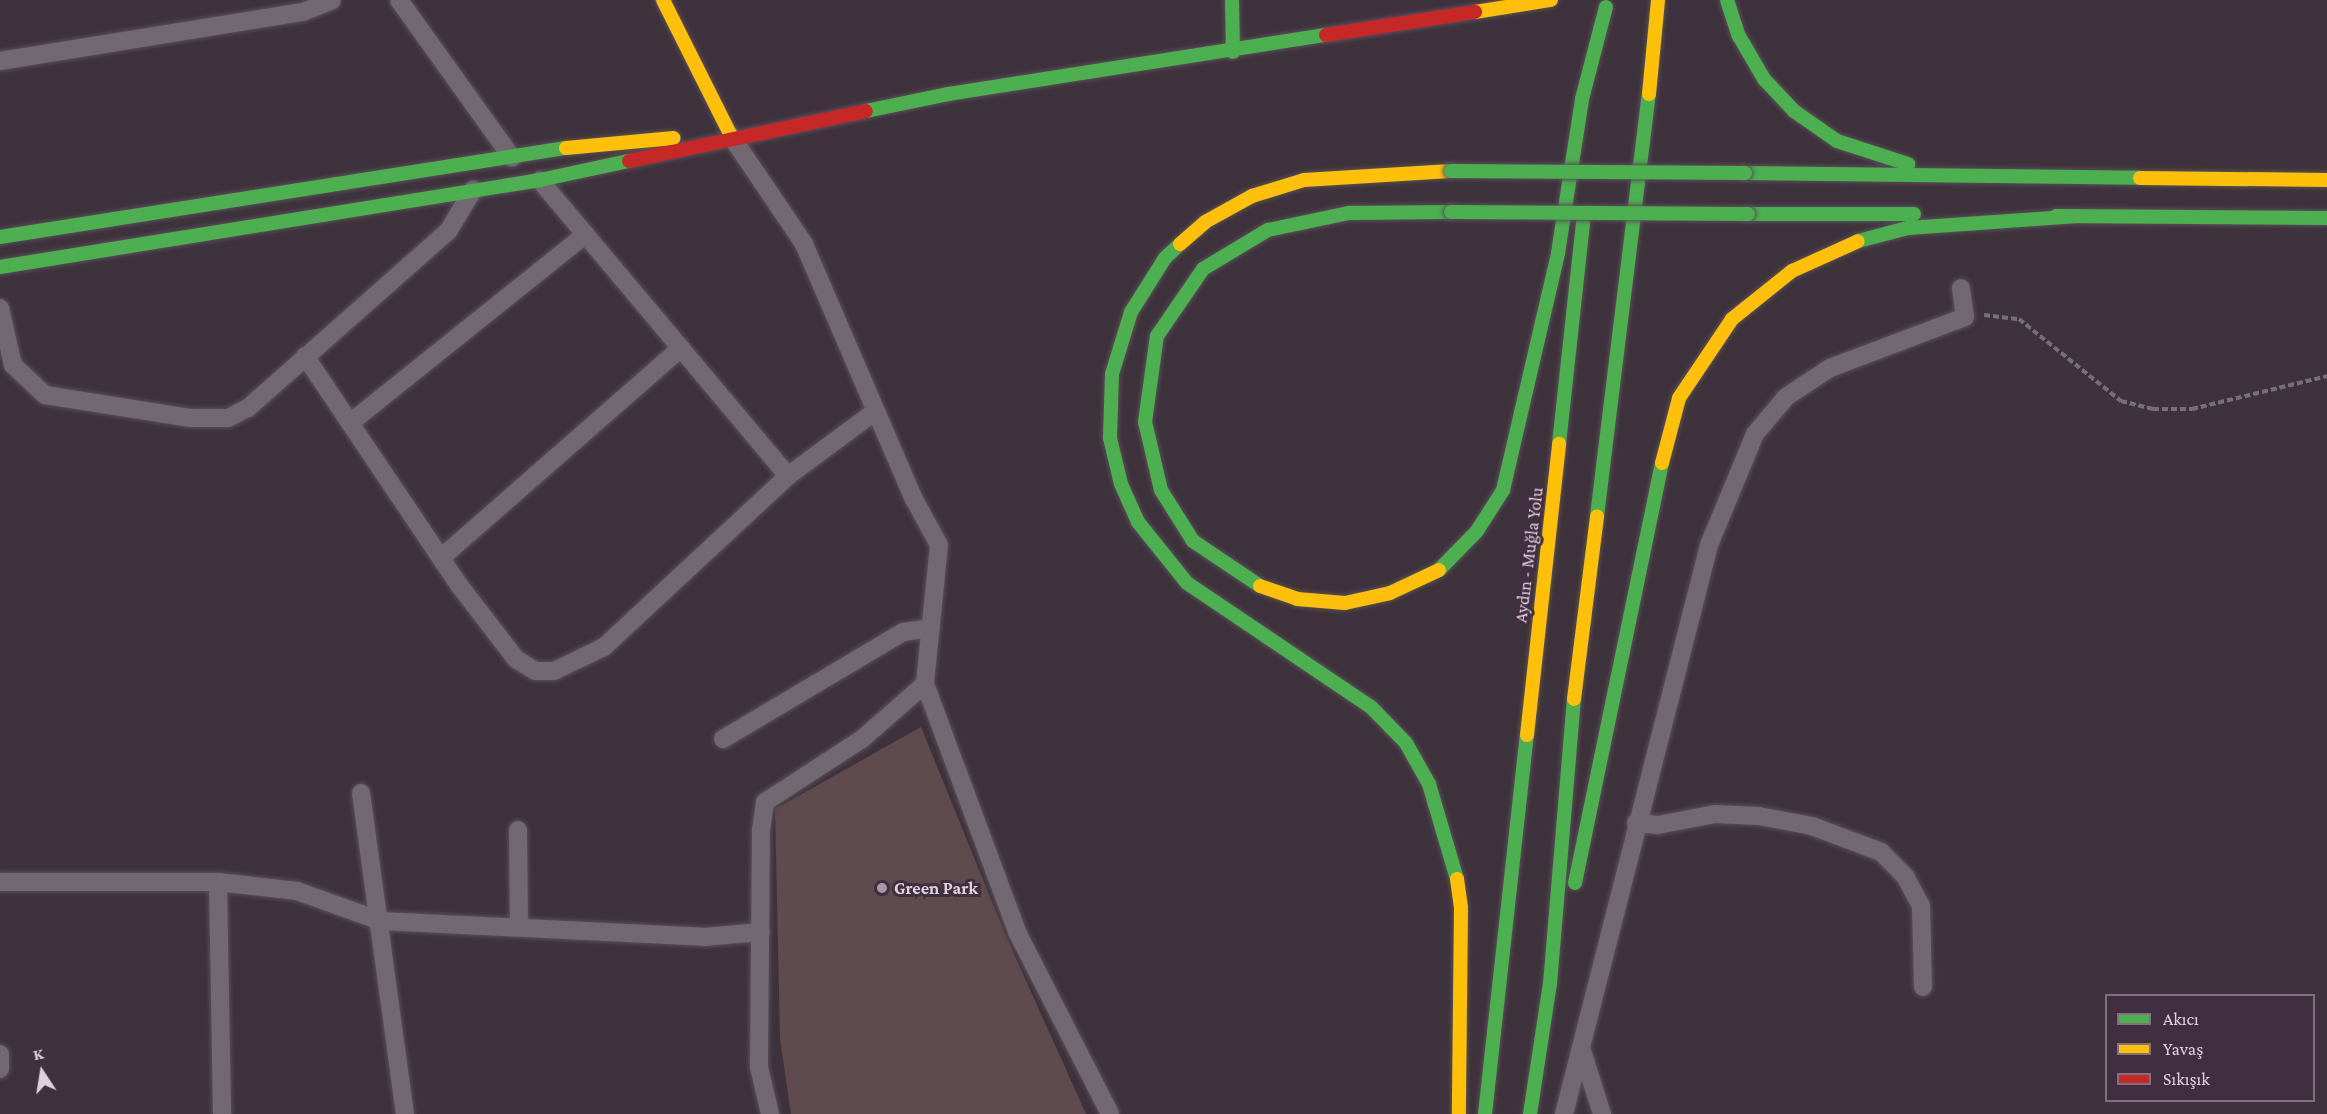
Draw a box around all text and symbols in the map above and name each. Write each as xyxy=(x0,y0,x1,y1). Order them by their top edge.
street label: Aydın - Muğla Yolu xyxy=(1510,486,1548,624)
place label: Green Park xyxy=(894,877,978,899)
marker: Green Park xyxy=(875,881,889,895)
legend xyxy=(2105,994,2315,1102)
text: Akıcı xyxy=(2163,1009,2199,1029)
text: Yavaş xyxy=(2163,1039,2203,1059)
north arrow xyxy=(12,1042,72,1102)
text: K xyxy=(31,1045,45,1063)
text: Sıkışık xyxy=(2163,1069,2210,1089)

